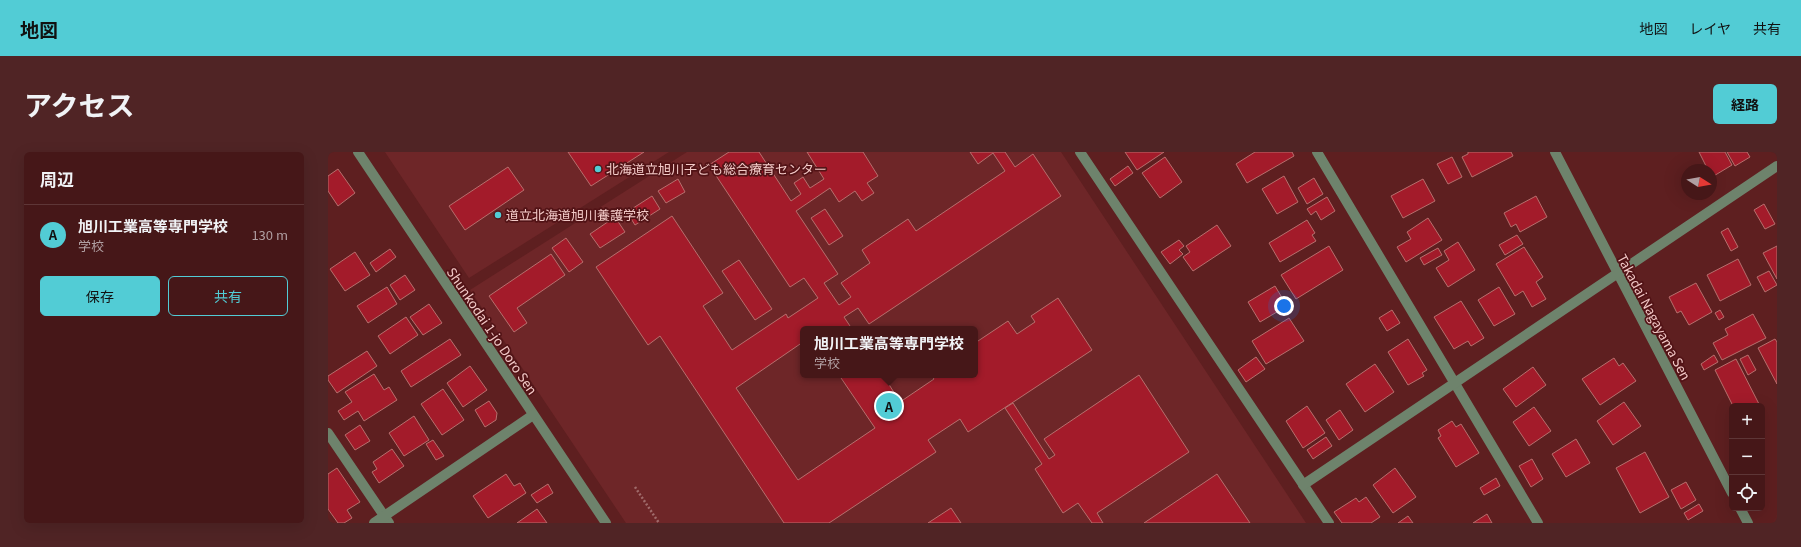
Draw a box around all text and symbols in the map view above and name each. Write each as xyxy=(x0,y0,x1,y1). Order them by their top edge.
text: 地図 xyxy=(20,15,58,42)
text: 地図 xyxy=(1639,18,1667,38)
text: レイヤ xyxy=(1689,18,1731,38)
text: 共有 xyxy=(1753,18,1781,38)
text: アクセス xyxy=(24,84,135,124)
button: 経路 xyxy=(1713,84,1777,124)
place label: 北海道立旭川子ども総合療育センター xyxy=(606,159,827,178)
marker: 北海道立旭川子ども総合療育センター xyxy=(593,164,603,174)
north arrow xyxy=(1681,164,1717,200)
text: 周辺 xyxy=(40,166,74,191)
place label: 道立北海道旭川養護学校 xyxy=(506,205,649,224)
marker: 道立北海道旭川養護学校 xyxy=(493,210,503,220)
text: 旭川工業高等専門学校 xyxy=(78,215,228,236)
text: A xyxy=(49,225,57,244)
text: 130 m xyxy=(251,225,288,244)
text: 学校 xyxy=(78,236,104,255)
street label: Takadai Nagayama Sen xyxy=(1613,250,1696,383)
street label: Shunkodai 1-jo Doro Sen xyxy=(443,263,542,398)
button: 保存 xyxy=(40,276,160,316)
button: 共有 xyxy=(168,276,288,316)
your location xyxy=(1274,296,1294,316)
popup xyxy=(800,326,978,378)
text: 旭川工業高等専門学校 xyxy=(814,332,964,353)
text: 学校 xyxy=(814,353,840,372)
pin: A xyxy=(876,391,902,421)
map controls xyxy=(1729,403,1765,511)
button: + xyxy=(1729,403,1765,439)
button: − xyxy=(1729,439,1765,475)
button: locate xyxy=(1729,475,1765,511)

